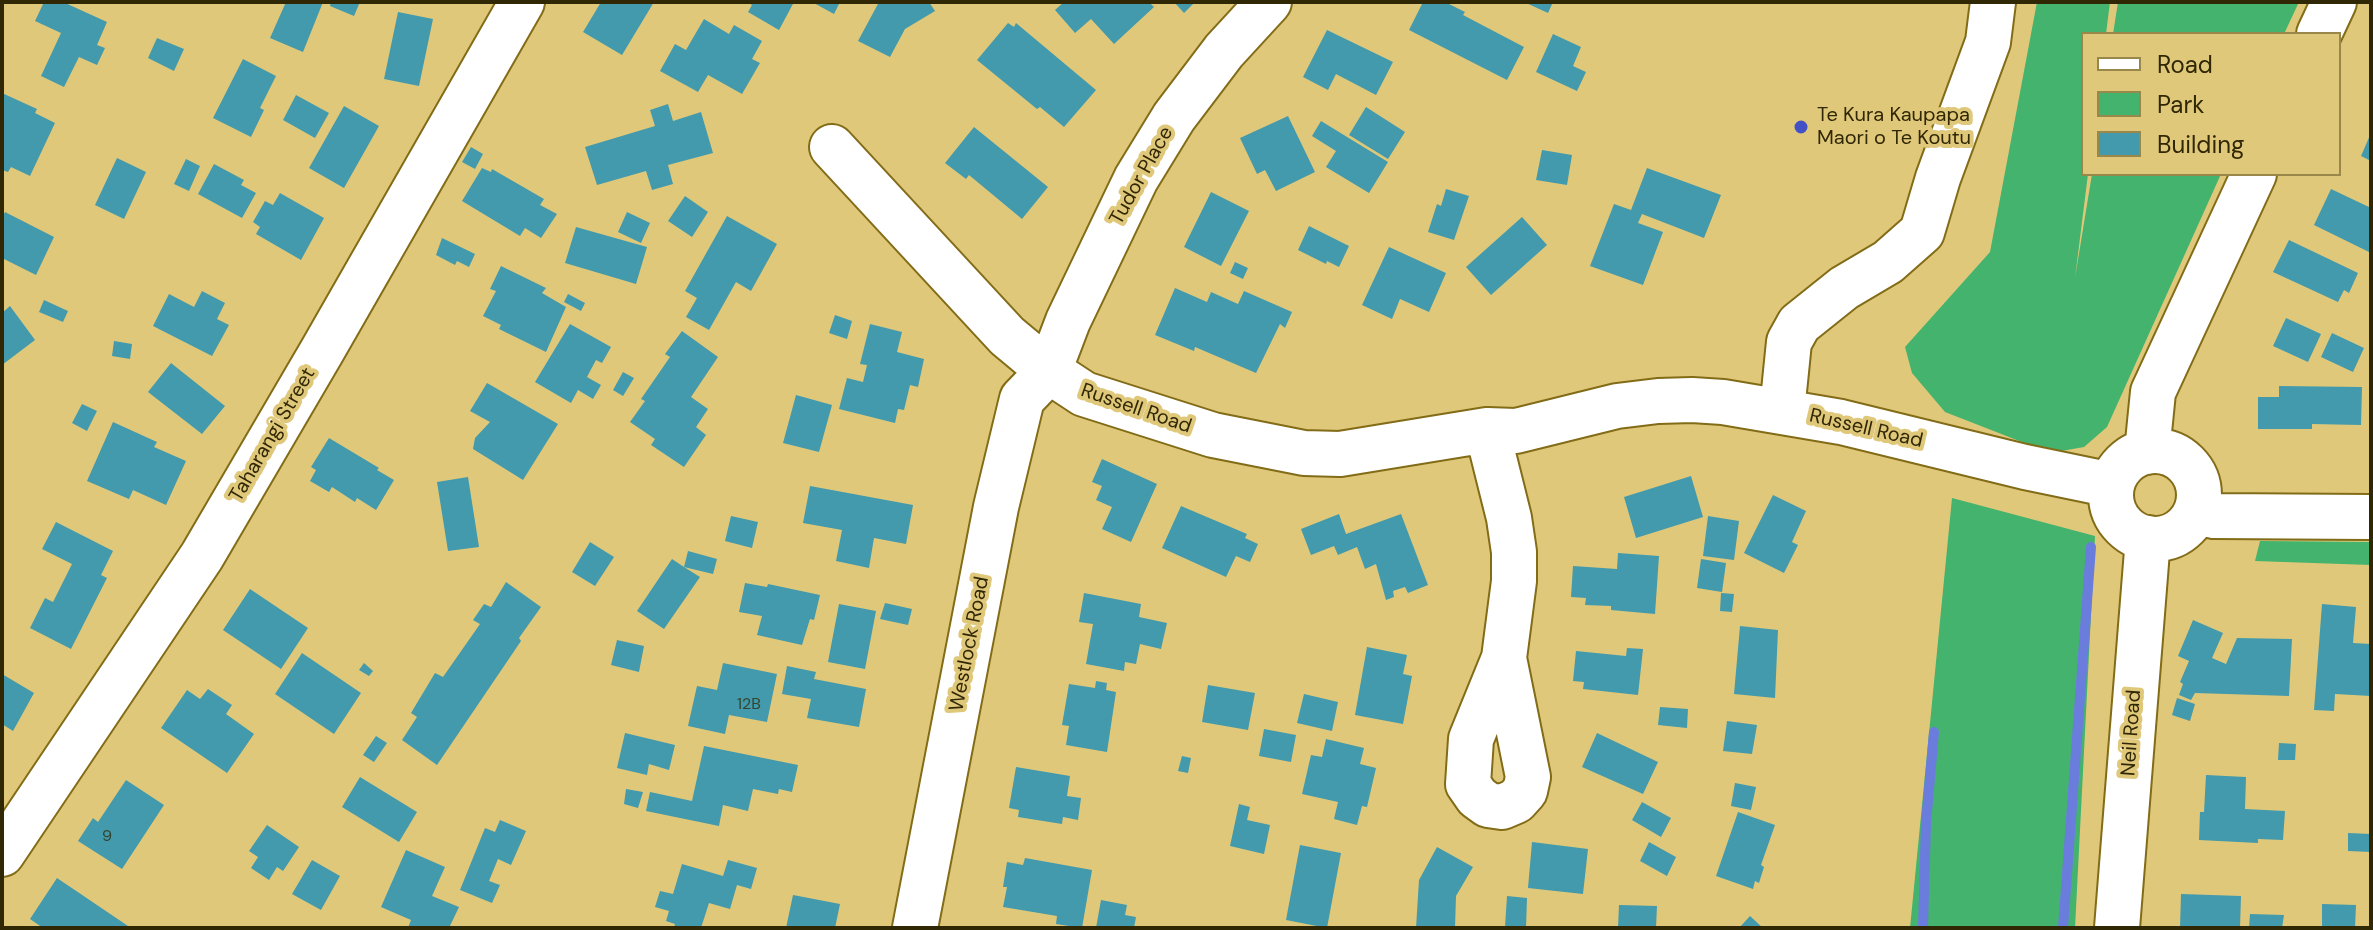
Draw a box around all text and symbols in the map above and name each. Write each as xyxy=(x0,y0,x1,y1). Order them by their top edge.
legend xyxy=(2081,32,2341,176)
text: Road xyxy=(2157,49,2213,80)
text: Park xyxy=(2157,89,2204,120)
place label: Te Kura Kaupapa Maori o Te Koutu xyxy=(1817,104,1971,151)
marker: Te Kura Kaupapa Maori o Te Koutu xyxy=(1792,118,1810,136)
street label: Tudor Place xyxy=(1105,123,1179,229)
text: Building xyxy=(2157,129,2244,160)
street label: Taharangi Street xyxy=(225,364,321,506)
street label: Russell Road xyxy=(1077,379,1195,439)
street label: Russell Road xyxy=(1807,404,1925,454)
street label: Westlock Road xyxy=(945,575,995,713)
street label: Neil Road xyxy=(2117,689,2147,777)
house number: 12B xyxy=(737,695,761,715)
house number: 9 xyxy=(102,827,112,847)

